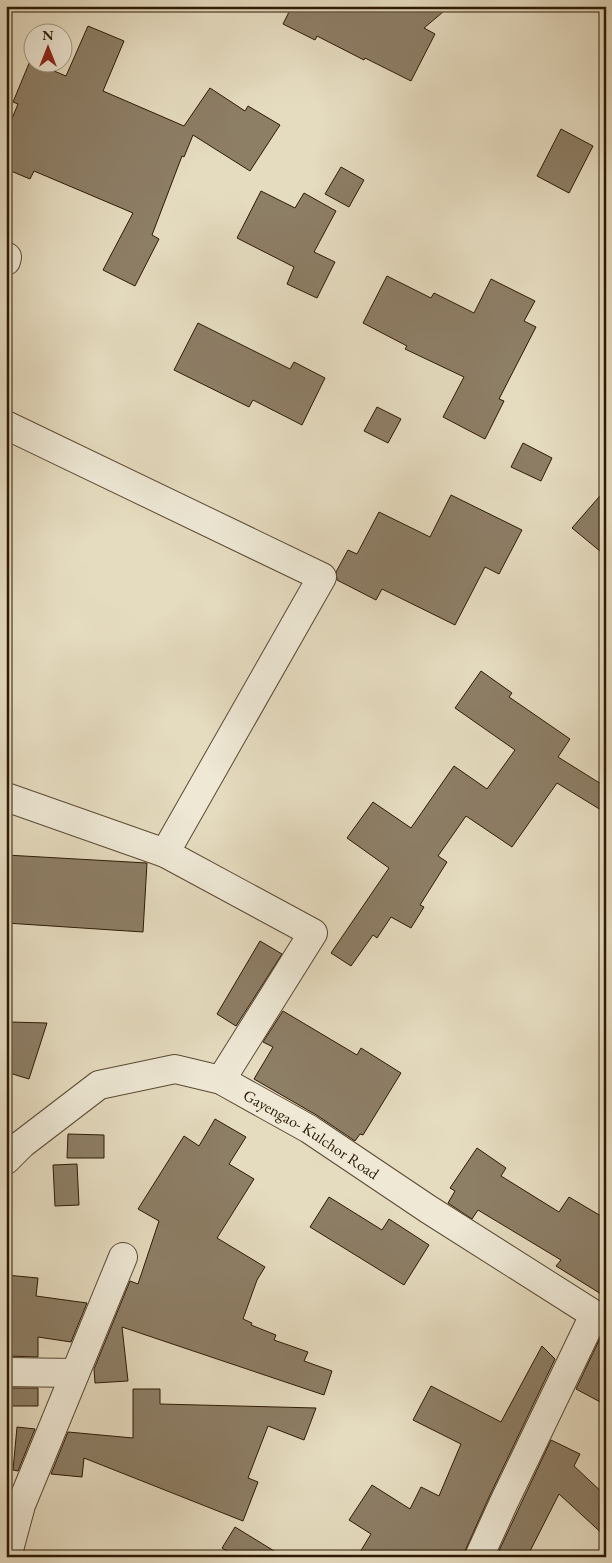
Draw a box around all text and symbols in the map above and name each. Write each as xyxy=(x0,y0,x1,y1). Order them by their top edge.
north arrow xyxy=(22,22,72,72)
text: N xyxy=(42,26,54,44)
street label: Gayengao- Kulchor Road xyxy=(240,1085,384,1185)

